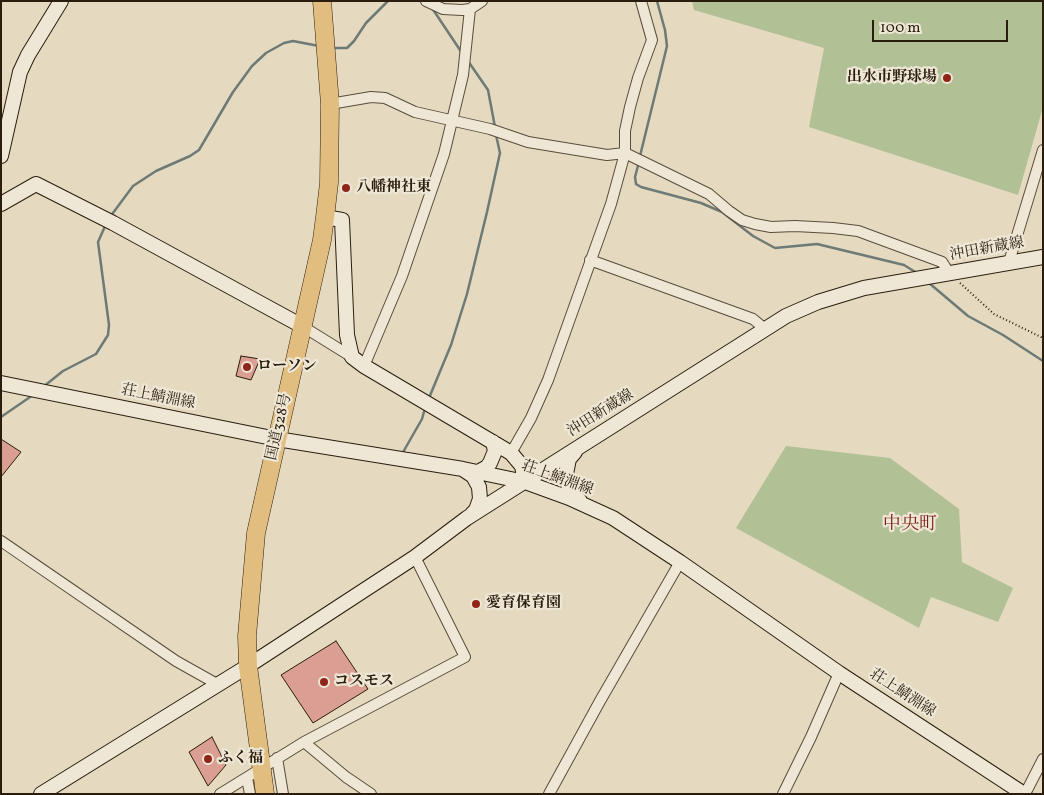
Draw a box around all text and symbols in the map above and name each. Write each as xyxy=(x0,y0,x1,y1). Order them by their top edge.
scale bar xyxy=(874,10,1010,42)
text: 100 m xyxy=(880,18,920,39)
place label: 出水市野球場 xyxy=(847,69,937,87)
marker: 出水市野球場 xyxy=(941,72,953,84)
place label: 八幡神社東 xyxy=(356,179,431,197)
marker: 八幡神社東 xyxy=(340,182,352,194)
street label: 沖田新蔵線 xyxy=(949,235,1025,265)
place label: ローソン xyxy=(257,358,317,376)
marker: ローソン xyxy=(241,361,253,373)
street label: 荘上鯖淵線 xyxy=(119,382,197,414)
street label: 沖田新蔵線 xyxy=(564,386,638,442)
street label: 国道328号 xyxy=(264,392,296,462)
street label: 荘上鯖淵線 xyxy=(519,458,595,500)
district label: 中央町 xyxy=(883,515,937,537)
place label: 愛育保育園 xyxy=(486,595,561,613)
marker: 愛育保育園 xyxy=(470,598,482,610)
street label: 荘上鯖淵線 xyxy=(866,666,938,722)
place label: コスモス xyxy=(334,673,394,691)
marker: コスモス xyxy=(318,676,330,688)
place label: ふく福 xyxy=(218,750,263,768)
marker: ふく福 xyxy=(202,753,214,765)

